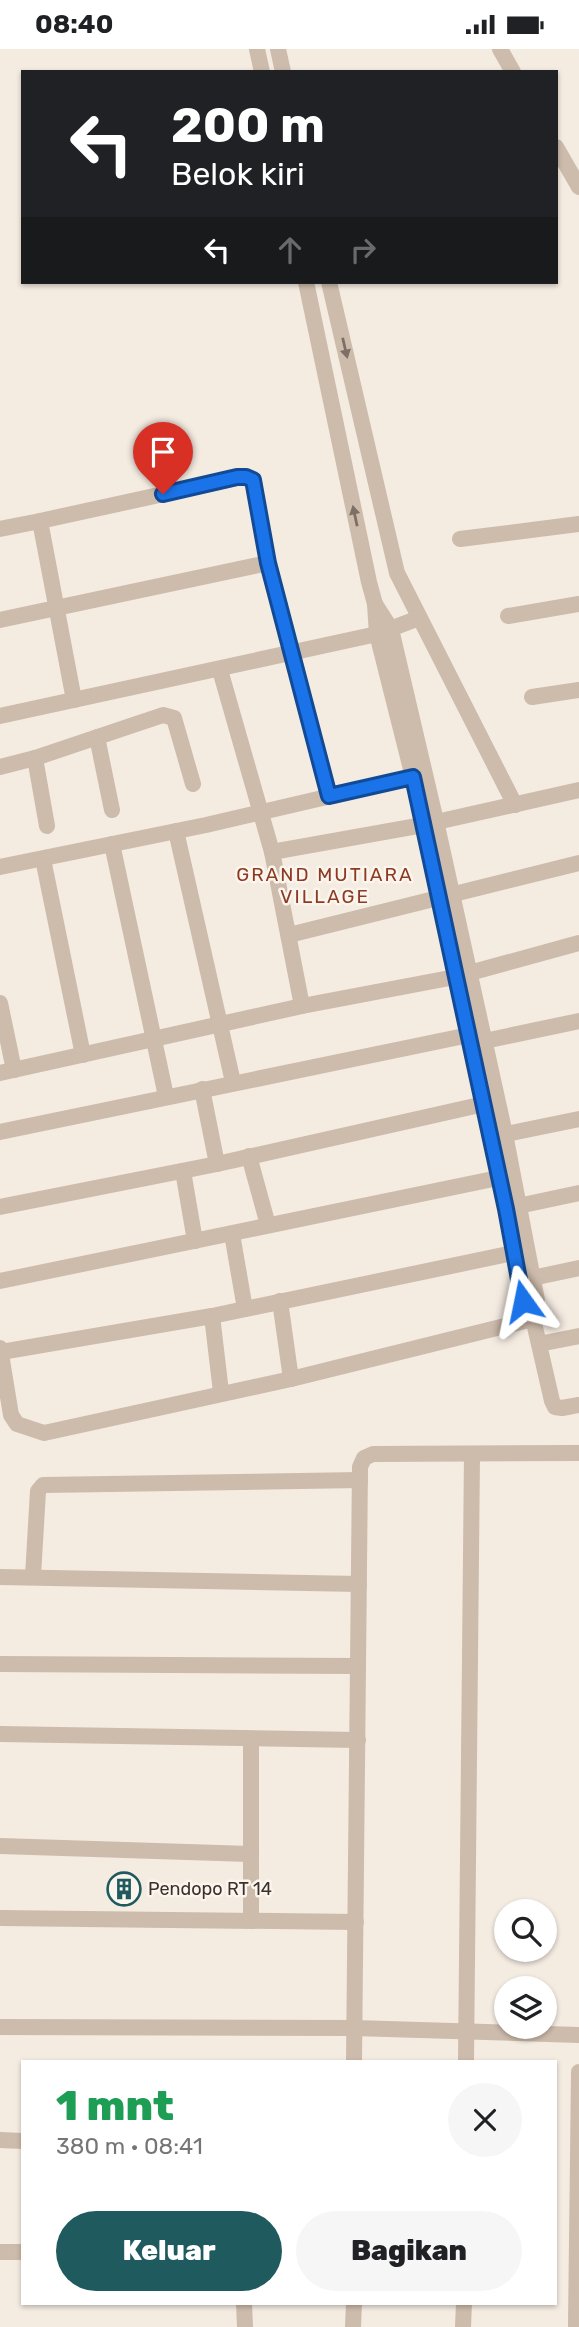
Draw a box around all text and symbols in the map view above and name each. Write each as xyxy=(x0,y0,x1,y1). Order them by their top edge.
text: 08:40 xyxy=(35,9,113,40)
text: 200 m xyxy=(171,96,325,154)
icon: left xyxy=(56,98,147,189)
text: Belok kiri xyxy=(171,155,305,193)
icon: left xyxy=(198,231,236,269)
icon: ahead xyxy=(271,231,309,269)
icon: right xyxy=(344,231,382,269)
one-way arrow xyxy=(340,337,351,359)
pin xyxy=(133,422,193,494)
icon: arrive xyxy=(144,433,182,471)
one-way arrow xyxy=(349,505,360,527)
district label: GRAND MUTIARA VILLAGE xyxy=(236,863,414,908)
position arrow xyxy=(486,1264,560,1338)
building icon: Pendopo RT 14 xyxy=(105,1870,143,1908)
place label: Pendopo RT 14 xyxy=(148,1878,272,1900)
map controls xyxy=(494,1899,557,2039)
button: search xyxy=(494,1899,557,1962)
button: layers xyxy=(494,1976,557,2039)
text: 1 mnt xyxy=(56,2081,174,2131)
button: close xyxy=(448,2083,522,2157)
text: 380 m · 08:41 xyxy=(56,2132,203,2160)
button: Keluar xyxy=(56,2211,282,2291)
button: Bagikan xyxy=(296,2211,522,2291)

